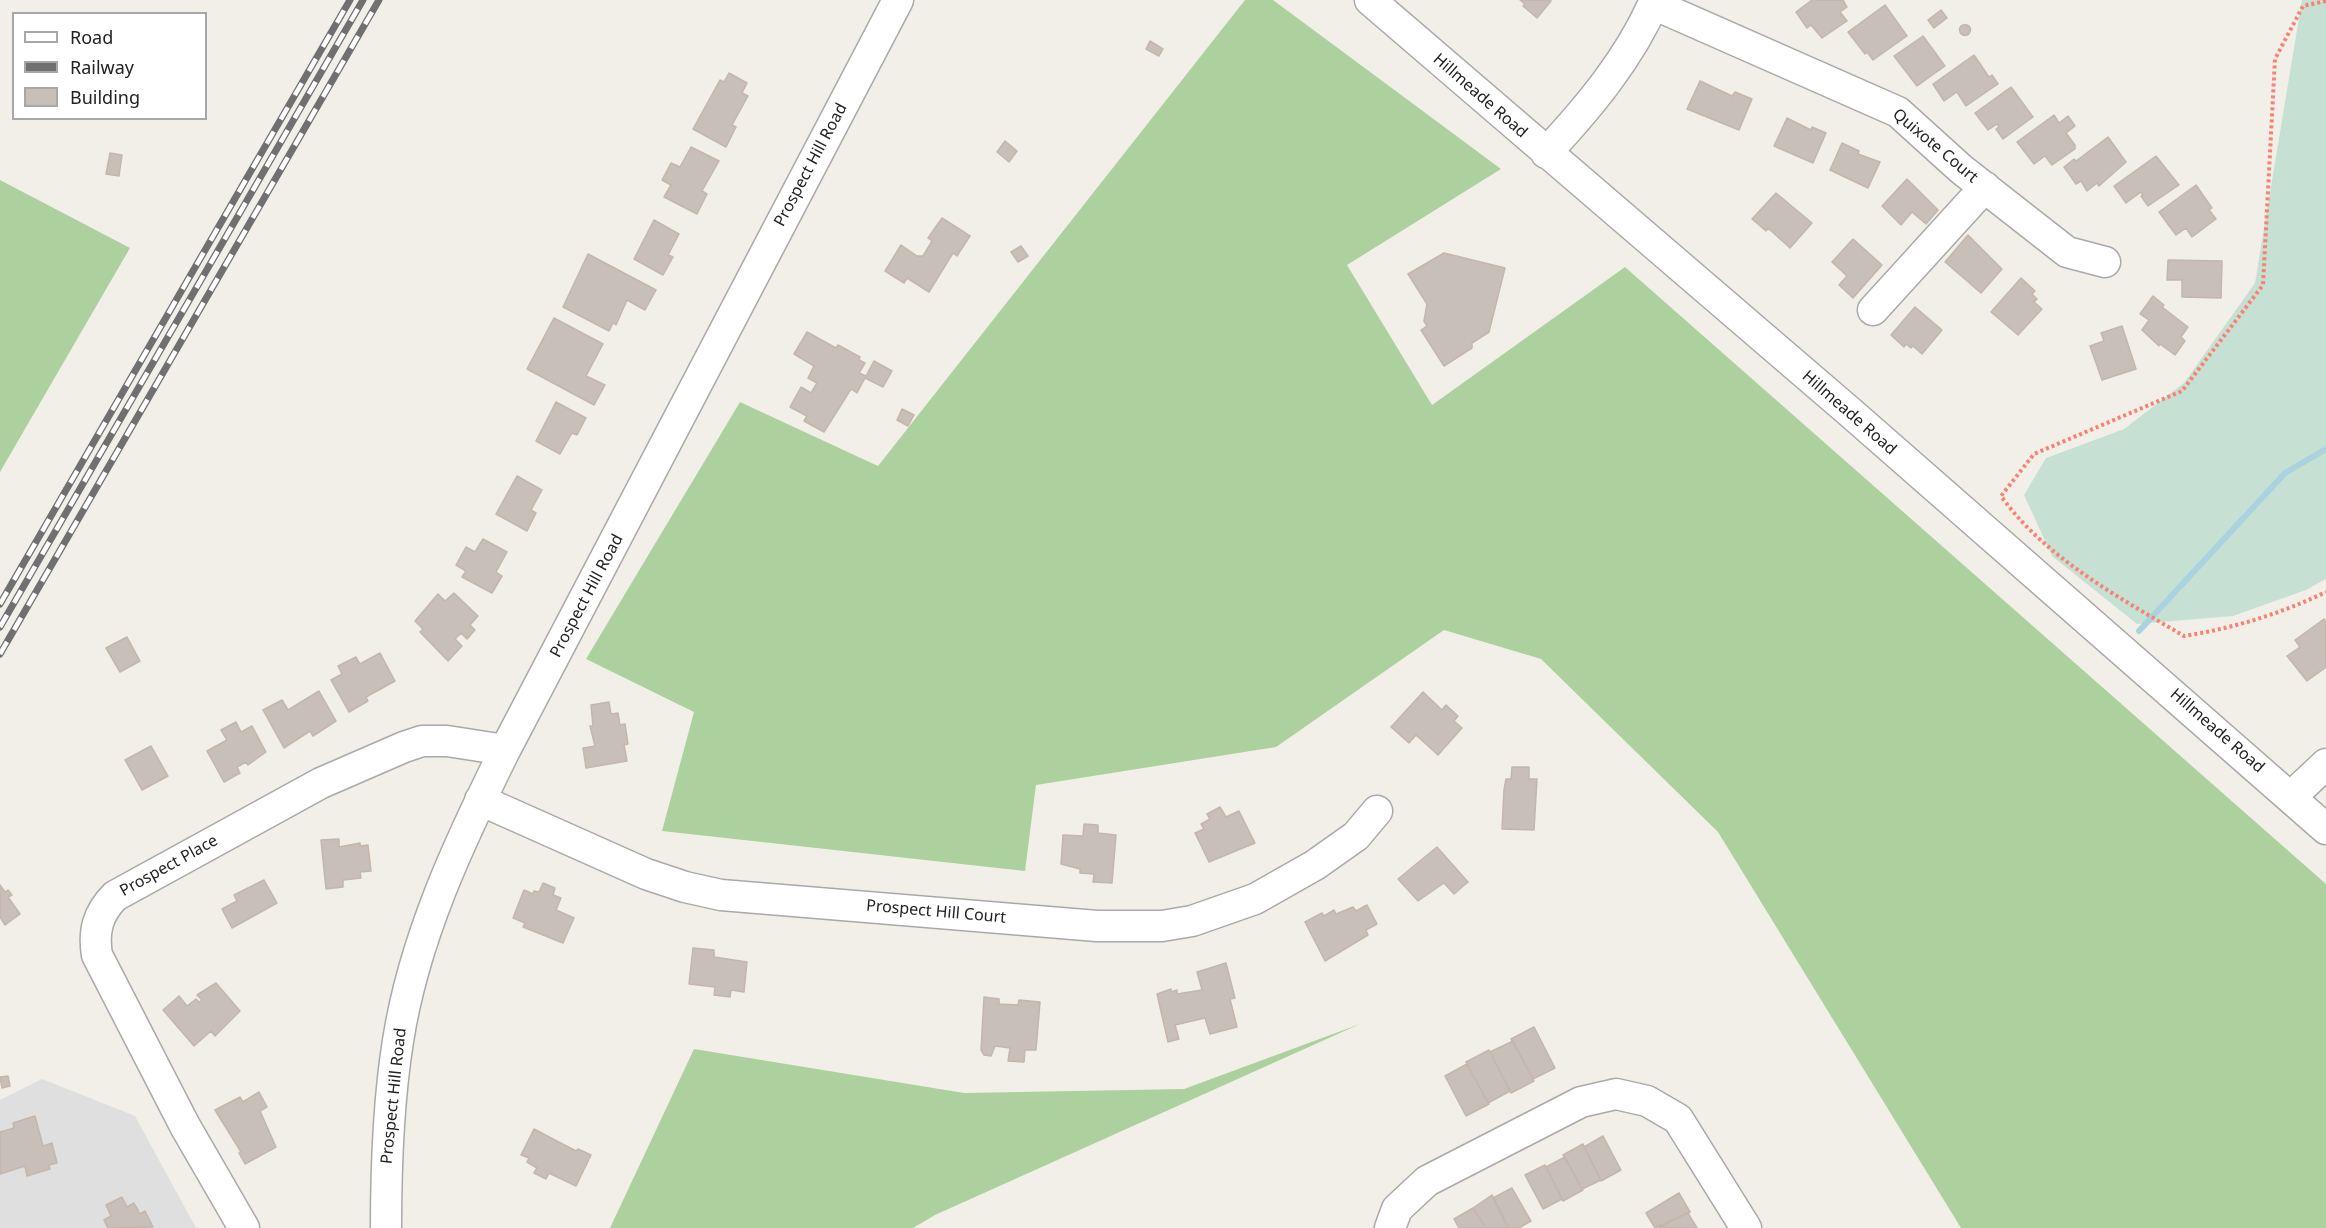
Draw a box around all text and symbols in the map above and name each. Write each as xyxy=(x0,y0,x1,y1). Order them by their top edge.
legend xyxy=(12,12,207,120)
text: Road xyxy=(70,25,113,49)
street label: Hillmeade Road xyxy=(1429,50,1531,142)
text: Railway xyxy=(70,55,134,79)
text: Building xyxy=(70,85,140,109)
street label: Prospect Hill Road xyxy=(770,100,852,230)
street label: Quixote Court xyxy=(1888,105,1982,187)
street label: Hillmeade Road xyxy=(1798,367,1900,459)
street label: Prospect Hill Road xyxy=(546,531,628,661)
street label: Hillmeade Road xyxy=(2166,685,2268,777)
street label: Prospect Place xyxy=(117,831,221,901)
street label: Prospect Hill Court xyxy=(865,896,1007,928)
street label: Prospect Hill Road xyxy=(377,1027,411,1165)

